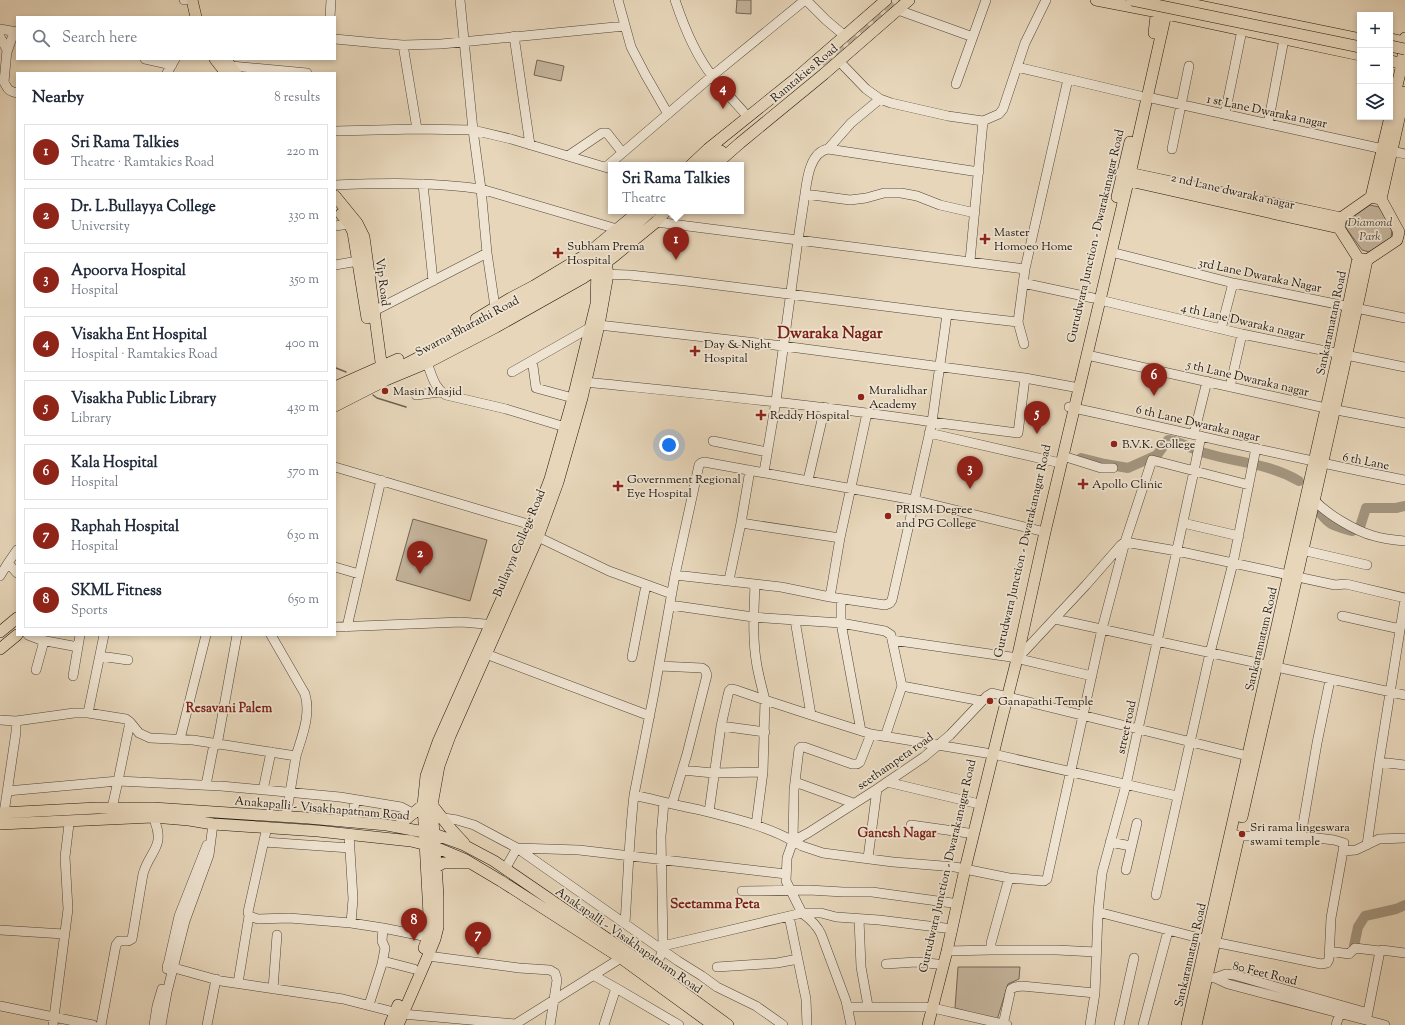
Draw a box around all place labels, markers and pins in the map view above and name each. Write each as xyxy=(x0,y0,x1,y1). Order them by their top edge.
pin: 4 xyxy=(710,76,736,109)
place label: Master Homoeo Home xyxy=(994,224,1073,256)
pin: 1 xyxy=(663,227,689,260)
marker: Master Homoeo Home xyxy=(979,233,991,245)
place label: Subham Prema Hospital xyxy=(567,238,645,270)
marker: Subham Prema Hospital xyxy=(552,247,564,259)
place label: Day & Night Hospital xyxy=(704,336,771,368)
marker: Day & Night Hospital xyxy=(689,345,701,357)
pin: 6 xyxy=(1141,363,1167,396)
place label: Muralidhar Academy xyxy=(869,382,928,414)
place label: Masin Masjid xyxy=(393,383,462,401)
marker: Masin Masjid xyxy=(380,386,390,396)
marker: Muralidhar Academy xyxy=(856,392,866,402)
pin: 5 xyxy=(1024,401,1050,434)
place label: Reddy Hospital xyxy=(770,407,850,425)
marker: Reddy Hospital xyxy=(755,409,767,421)
place label: B.V.K. College xyxy=(1122,436,1196,454)
marker: B.V.K. College xyxy=(1109,439,1119,449)
pin: 3 xyxy=(957,456,983,489)
place label: Government Regional Eye Hospital xyxy=(627,471,741,503)
place label: Apollo Clinic xyxy=(1092,476,1163,494)
marker: Apollo Clinic xyxy=(1077,478,1089,490)
marker: Government Regional Eye Hospital xyxy=(612,480,624,492)
place label: PRISM Degree and PG College xyxy=(896,501,977,533)
marker: PRISM Degree and PG College xyxy=(883,511,893,521)
pin: 2 xyxy=(407,541,433,574)
place label: Ganapathi Temple xyxy=(998,693,1094,711)
marker: Ganapathi Temple xyxy=(985,696,995,706)
place label: Sri rama lingeswara swami temple xyxy=(1250,819,1350,851)
marker: Sri rama lingeswara swami temple xyxy=(1237,829,1247,839)
pin: 8 xyxy=(401,908,427,941)
pin: 7 xyxy=(465,922,491,955)

